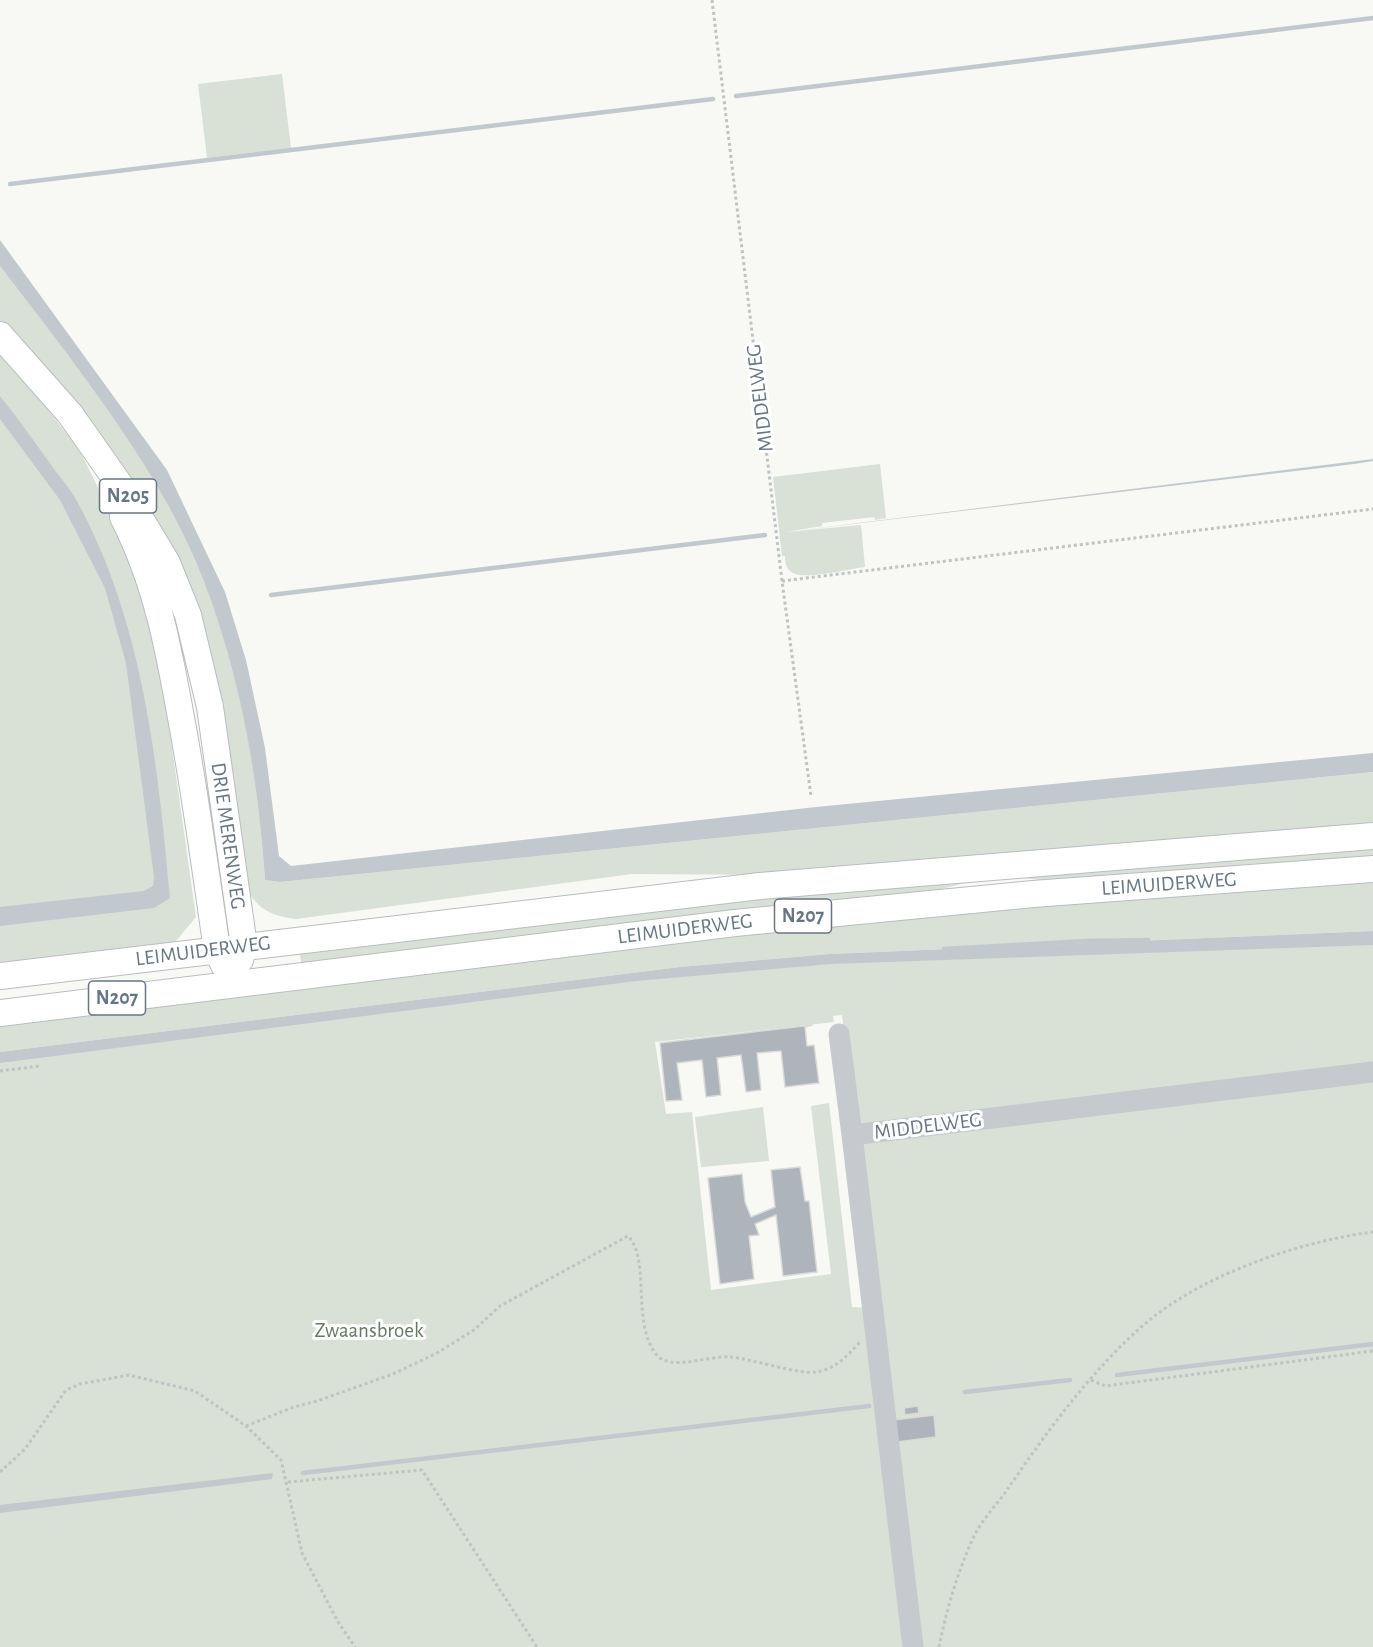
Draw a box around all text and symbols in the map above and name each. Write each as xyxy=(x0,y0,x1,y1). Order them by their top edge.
street label: MIDDELWEG xyxy=(741,343,779,453)
road number: N205 xyxy=(100,479,156,513)
street label: DRIE MERENWEG xyxy=(205,761,251,911)
street label: LEIMUIDERWEG xyxy=(1100,867,1238,901)
road number: N207 xyxy=(774,899,832,933)
street label: LEIMUIDERWEG xyxy=(616,908,754,950)
street label: LEIMUIDERWEG xyxy=(134,930,272,972)
road number: N207 xyxy=(88,981,146,1015)
street label: MIDDELWEG xyxy=(873,1107,983,1145)
park label: Zwaansbroek xyxy=(314,1318,424,1344)

